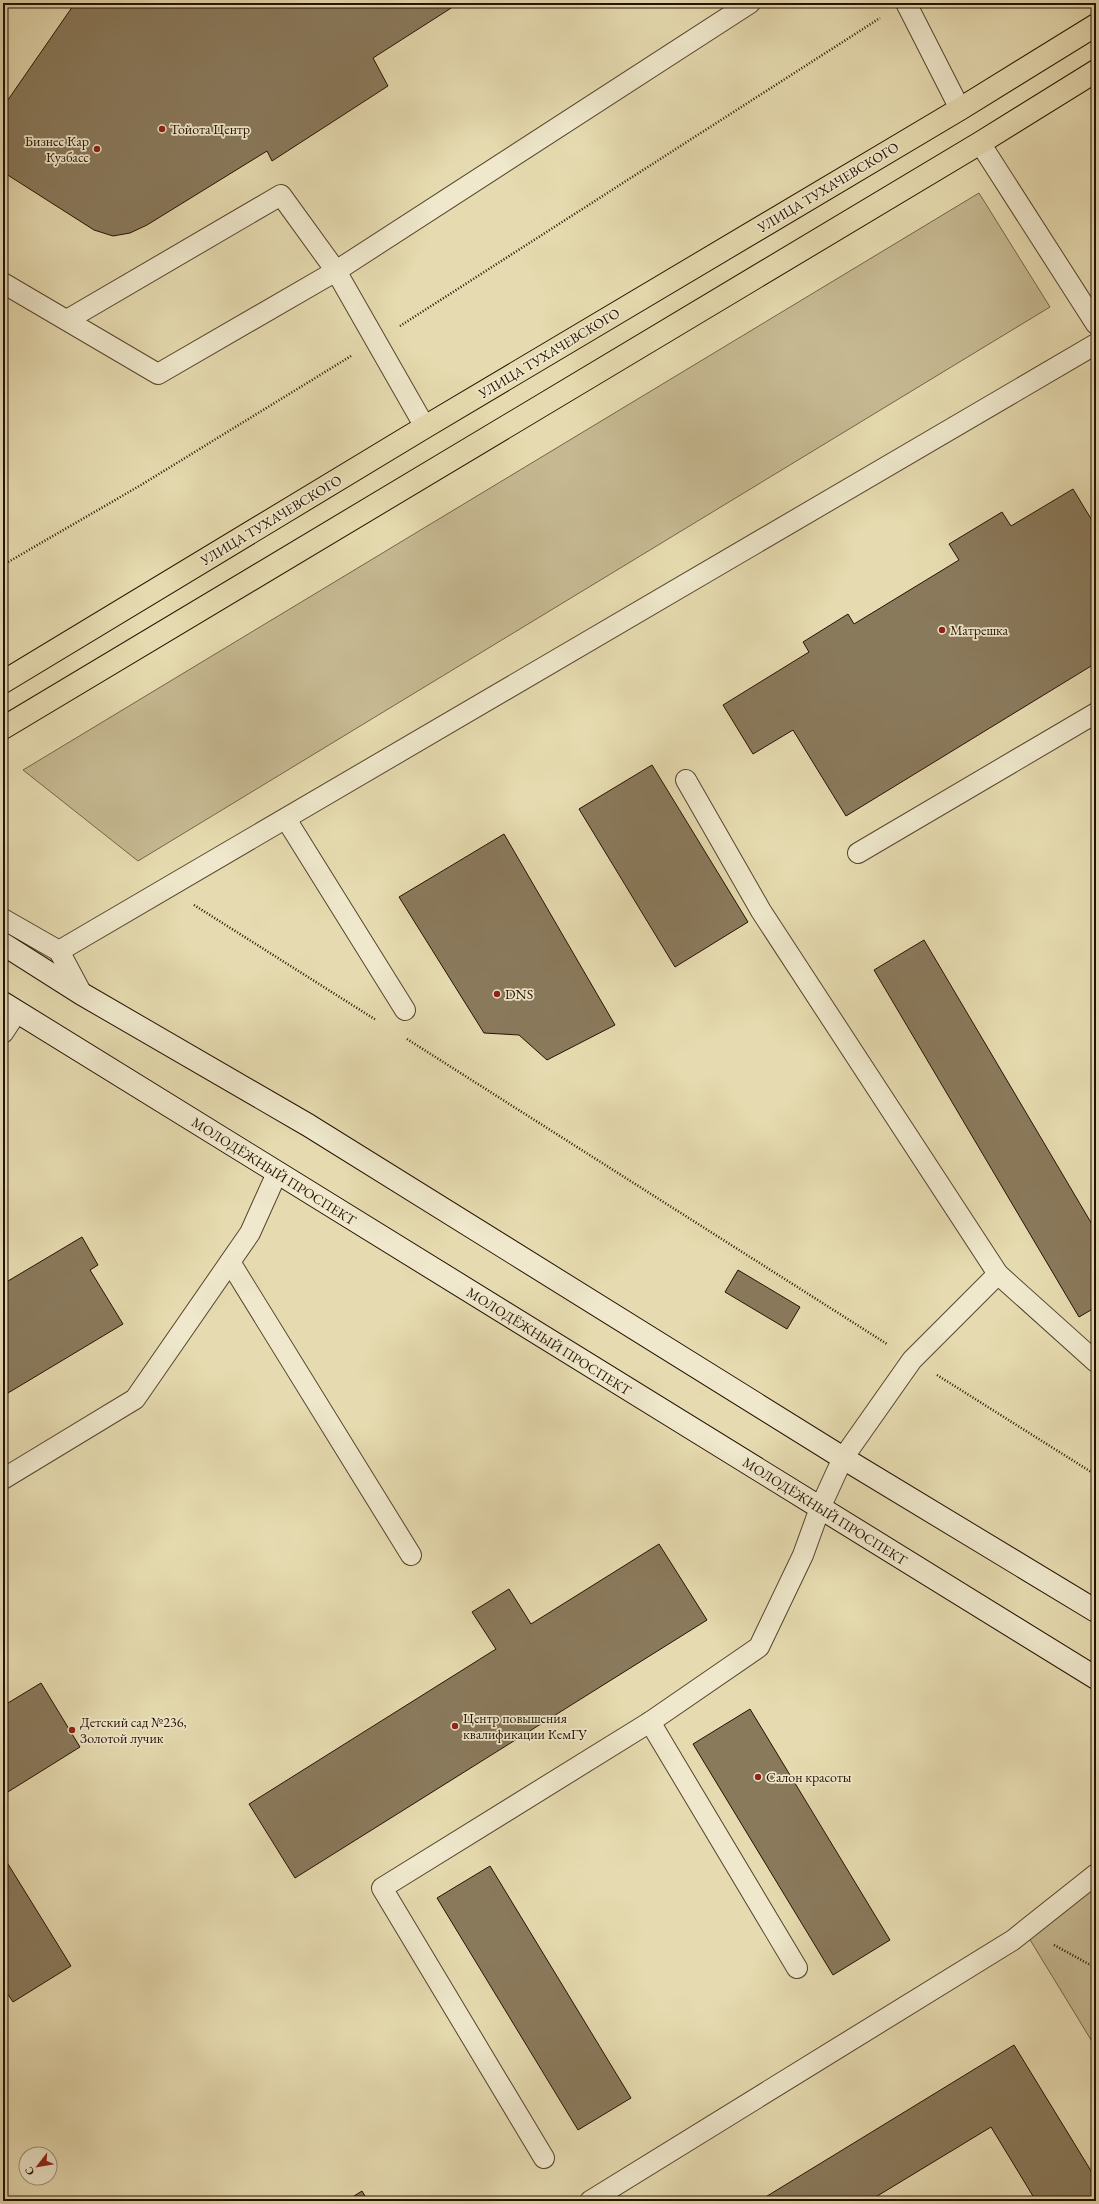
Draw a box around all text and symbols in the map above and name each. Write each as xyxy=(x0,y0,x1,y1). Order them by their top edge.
place label: Тойота Центр xyxy=(170,120,250,138)
marker: Тойота Центр xyxy=(157,124,167,134)
place label: Бизнес Кар Кузбасс xyxy=(25,132,89,166)
street label: УЛИЦА ТУХАЧЕВСКОГО xyxy=(753,138,902,237)
marker: Бизнес Кар Кузбасс xyxy=(92,144,102,154)
street label: УЛИЦА ТУХАЧЕВСКОГО xyxy=(474,304,623,403)
street label: УЛИЦА ТУХАЧЕВСКОГО xyxy=(196,471,345,570)
place label: Матрешка xyxy=(950,621,1009,639)
marker: Матрешка xyxy=(937,625,947,635)
place label: DNS xyxy=(505,985,533,1003)
marker: DNS xyxy=(492,989,502,999)
street label: МОЛОДЁЖНЫЙ ПРОСПЕКТ xyxy=(188,1113,360,1229)
street label: МОЛОДЁЖНЫЙ ПРОСПЕКТ xyxy=(463,1283,635,1399)
street label: МОЛОДЁЖНЫЙ ПРОСПЕКТ xyxy=(739,1453,911,1569)
place label: Центр повышения квалификации КемГУ xyxy=(463,1709,587,1743)
place label: Детский сад №236, Золотой лучик xyxy=(80,1713,187,1747)
marker: Центр повышения квалификации КемГУ xyxy=(450,1721,460,1731)
marker: Детский сад №236, Золотой лучик xyxy=(67,1725,77,1735)
place label: Салон красоты xyxy=(766,1768,852,1786)
marker: Салон красоты xyxy=(753,1772,763,1782)
north arrow xyxy=(18,2146,58,2186)
text: С xyxy=(21,2164,37,2178)

